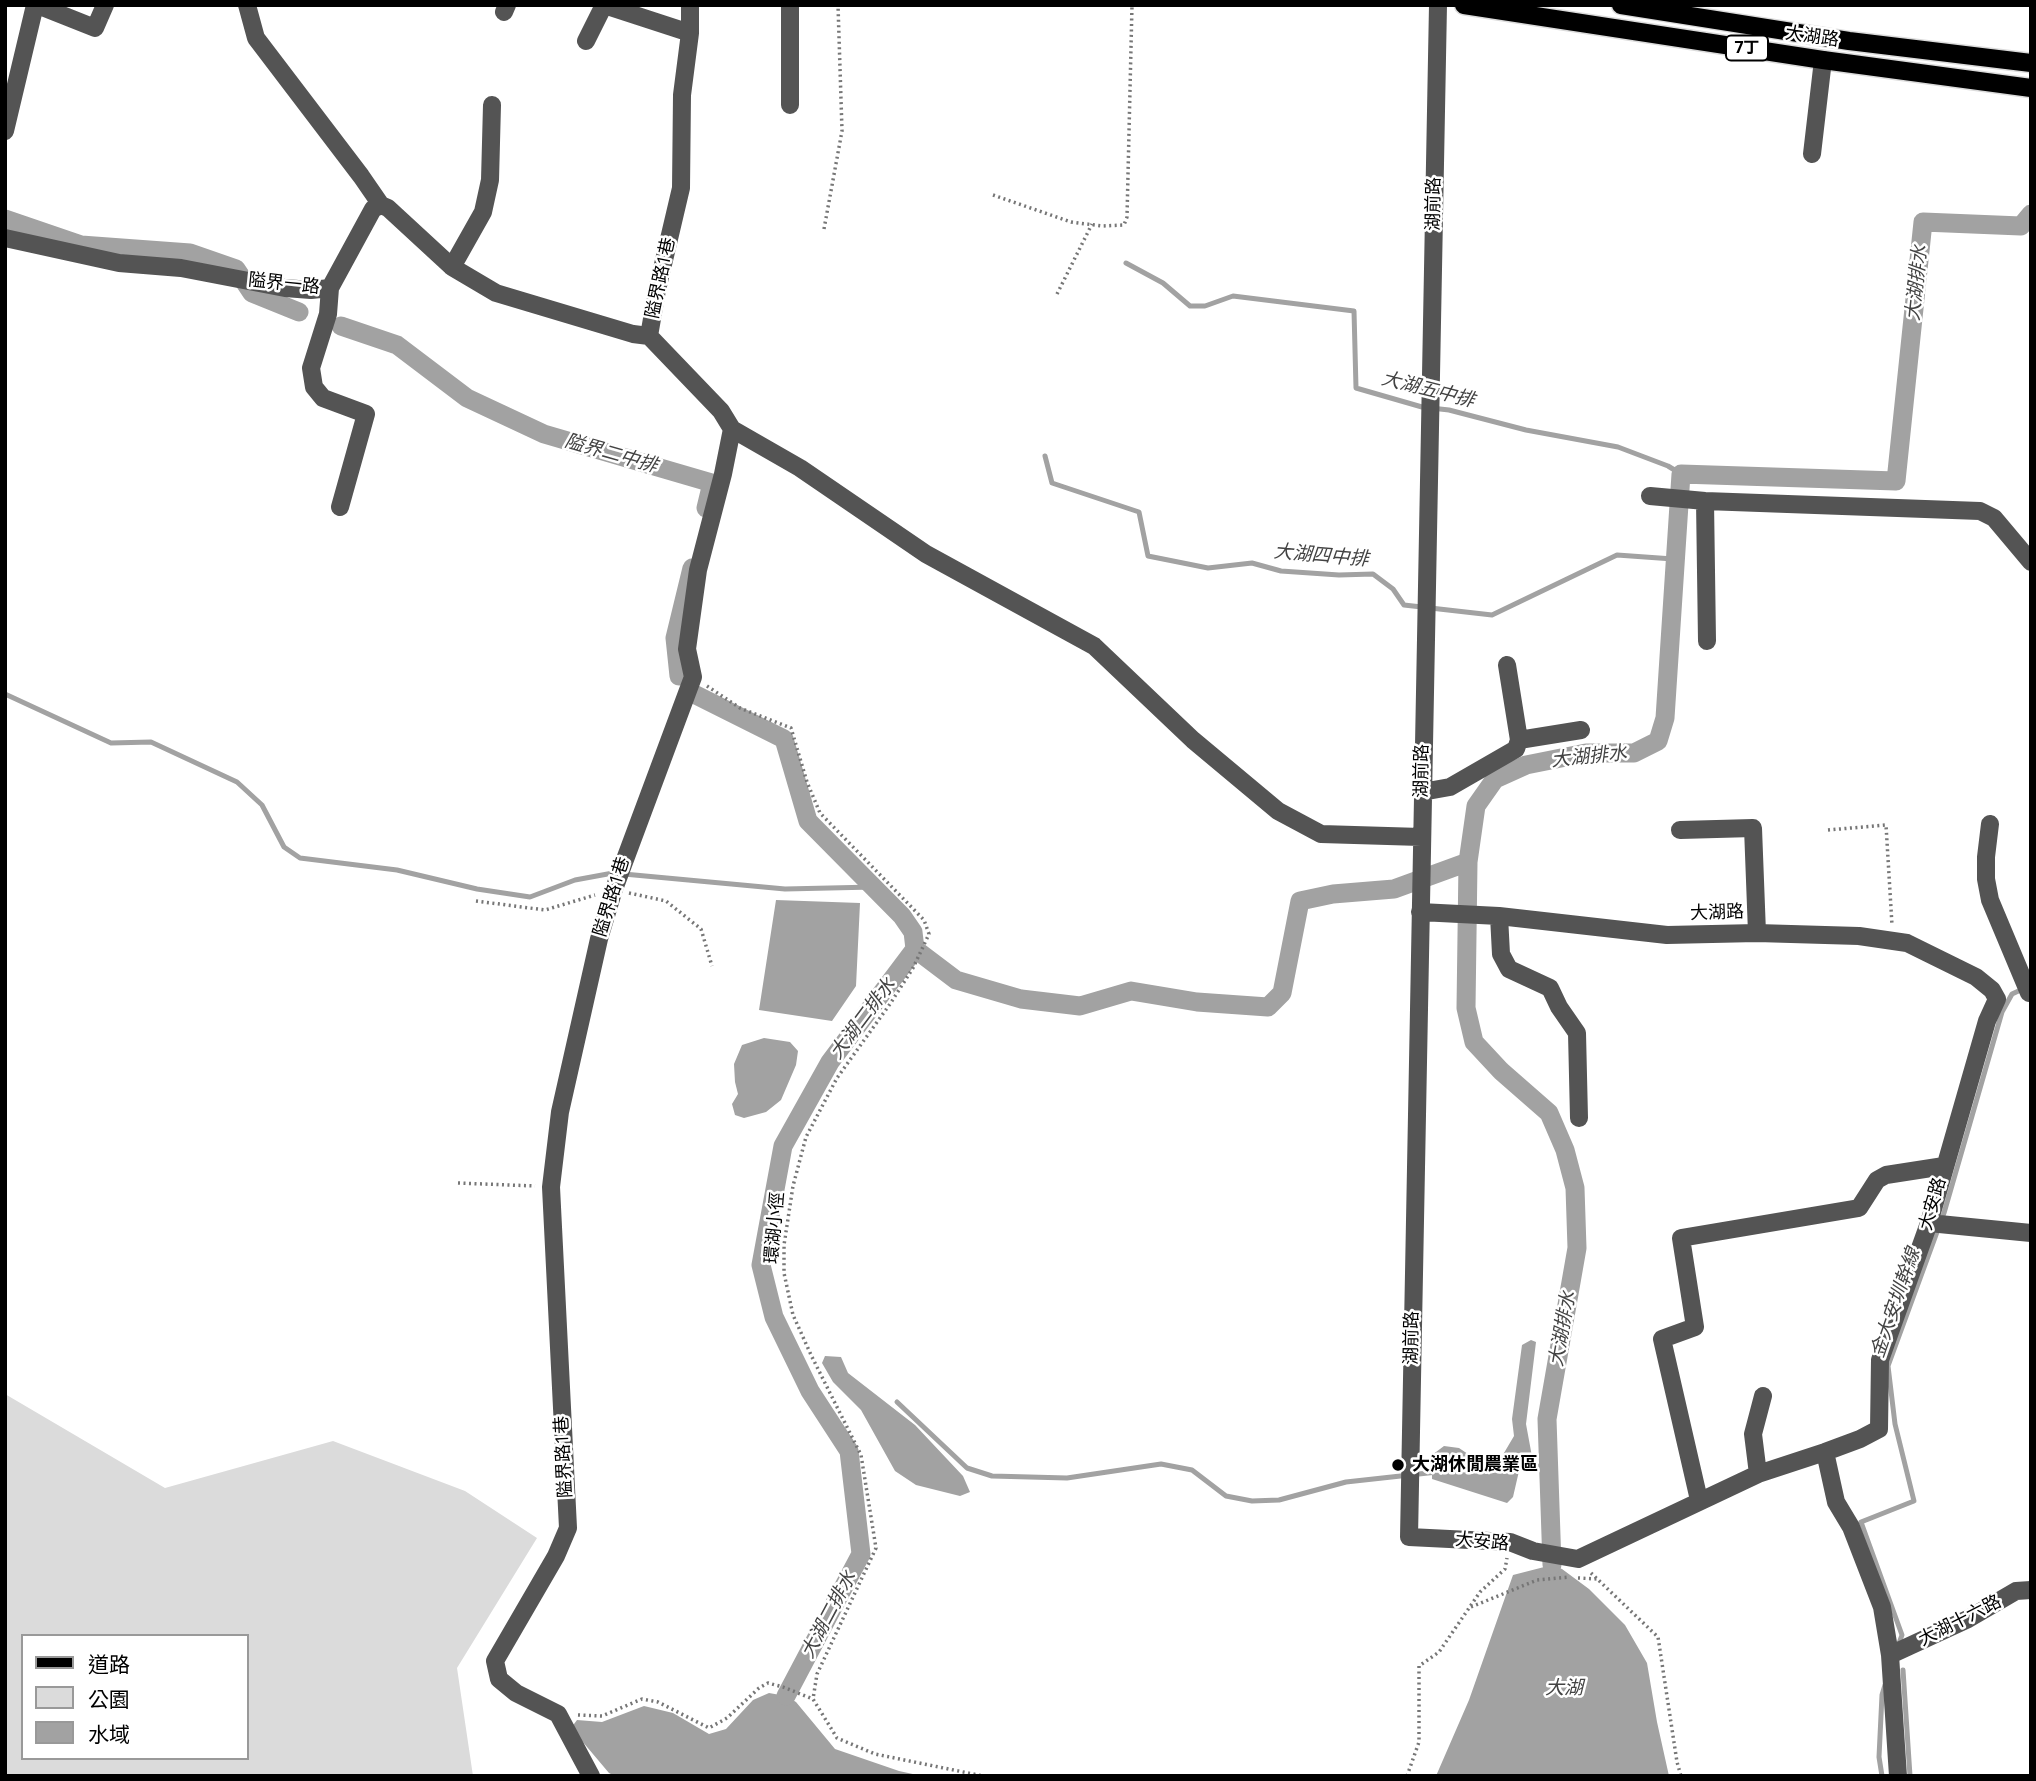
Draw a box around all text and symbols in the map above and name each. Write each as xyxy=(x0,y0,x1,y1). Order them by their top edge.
street label: 大湖路 xyxy=(1784,23,1840,51)
road number: 7丁 xyxy=(1726,36,1768,60)
street label: 湖前路 xyxy=(1423,177,1445,231)
street label: 隘界路1巷 xyxy=(642,236,680,320)
water label: 大湖排水 xyxy=(1902,244,1932,322)
street label: 隘界一路 xyxy=(247,269,321,299)
water label: 大湖五中排 xyxy=(1379,367,1477,413)
water label: 隘界二中排 xyxy=(562,430,660,478)
water label: 大湖四中排 xyxy=(1273,541,1369,571)
water label: 大湖排水 xyxy=(1550,742,1628,772)
street label: 湖前路 xyxy=(1411,744,1433,798)
street label: 隘界路1巷 xyxy=(590,854,634,940)
street label: 大湖路 xyxy=(1690,901,1744,925)
water label: 大湖二排水 xyxy=(825,974,901,1064)
street label: 大安路 xyxy=(1915,1175,1951,1233)
street label: 環湖小徑 xyxy=(761,1191,789,1265)
water label: 金大安圳幹線 xyxy=(1867,1245,1925,1361)
water label: 大湖排水 xyxy=(1545,1290,1581,1368)
street label: 湖前路 xyxy=(1401,1311,1423,1365)
street label: 隘界路1巷 xyxy=(551,1415,577,1499)
place label: 大湖休閒農業區 xyxy=(1412,1454,1538,1476)
marker: 大湖休閒農業區 xyxy=(1390,1457,1406,1473)
street label: 大安路 xyxy=(1454,1529,1510,1555)
water label: 大湖二排水 xyxy=(797,1568,861,1662)
street label: 大湖十六路 xyxy=(1915,1591,2005,1651)
legend xyxy=(21,1634,248,1760)
text: 道路 xyxy=(88,1650,130,1678)
water label: 大湖 xyxy=(1545,1678,1583,1700)
text: 公園 xyxy=(88,1685,130,1713)
text: 水域 xyxy=(88,1720,130,1748)

